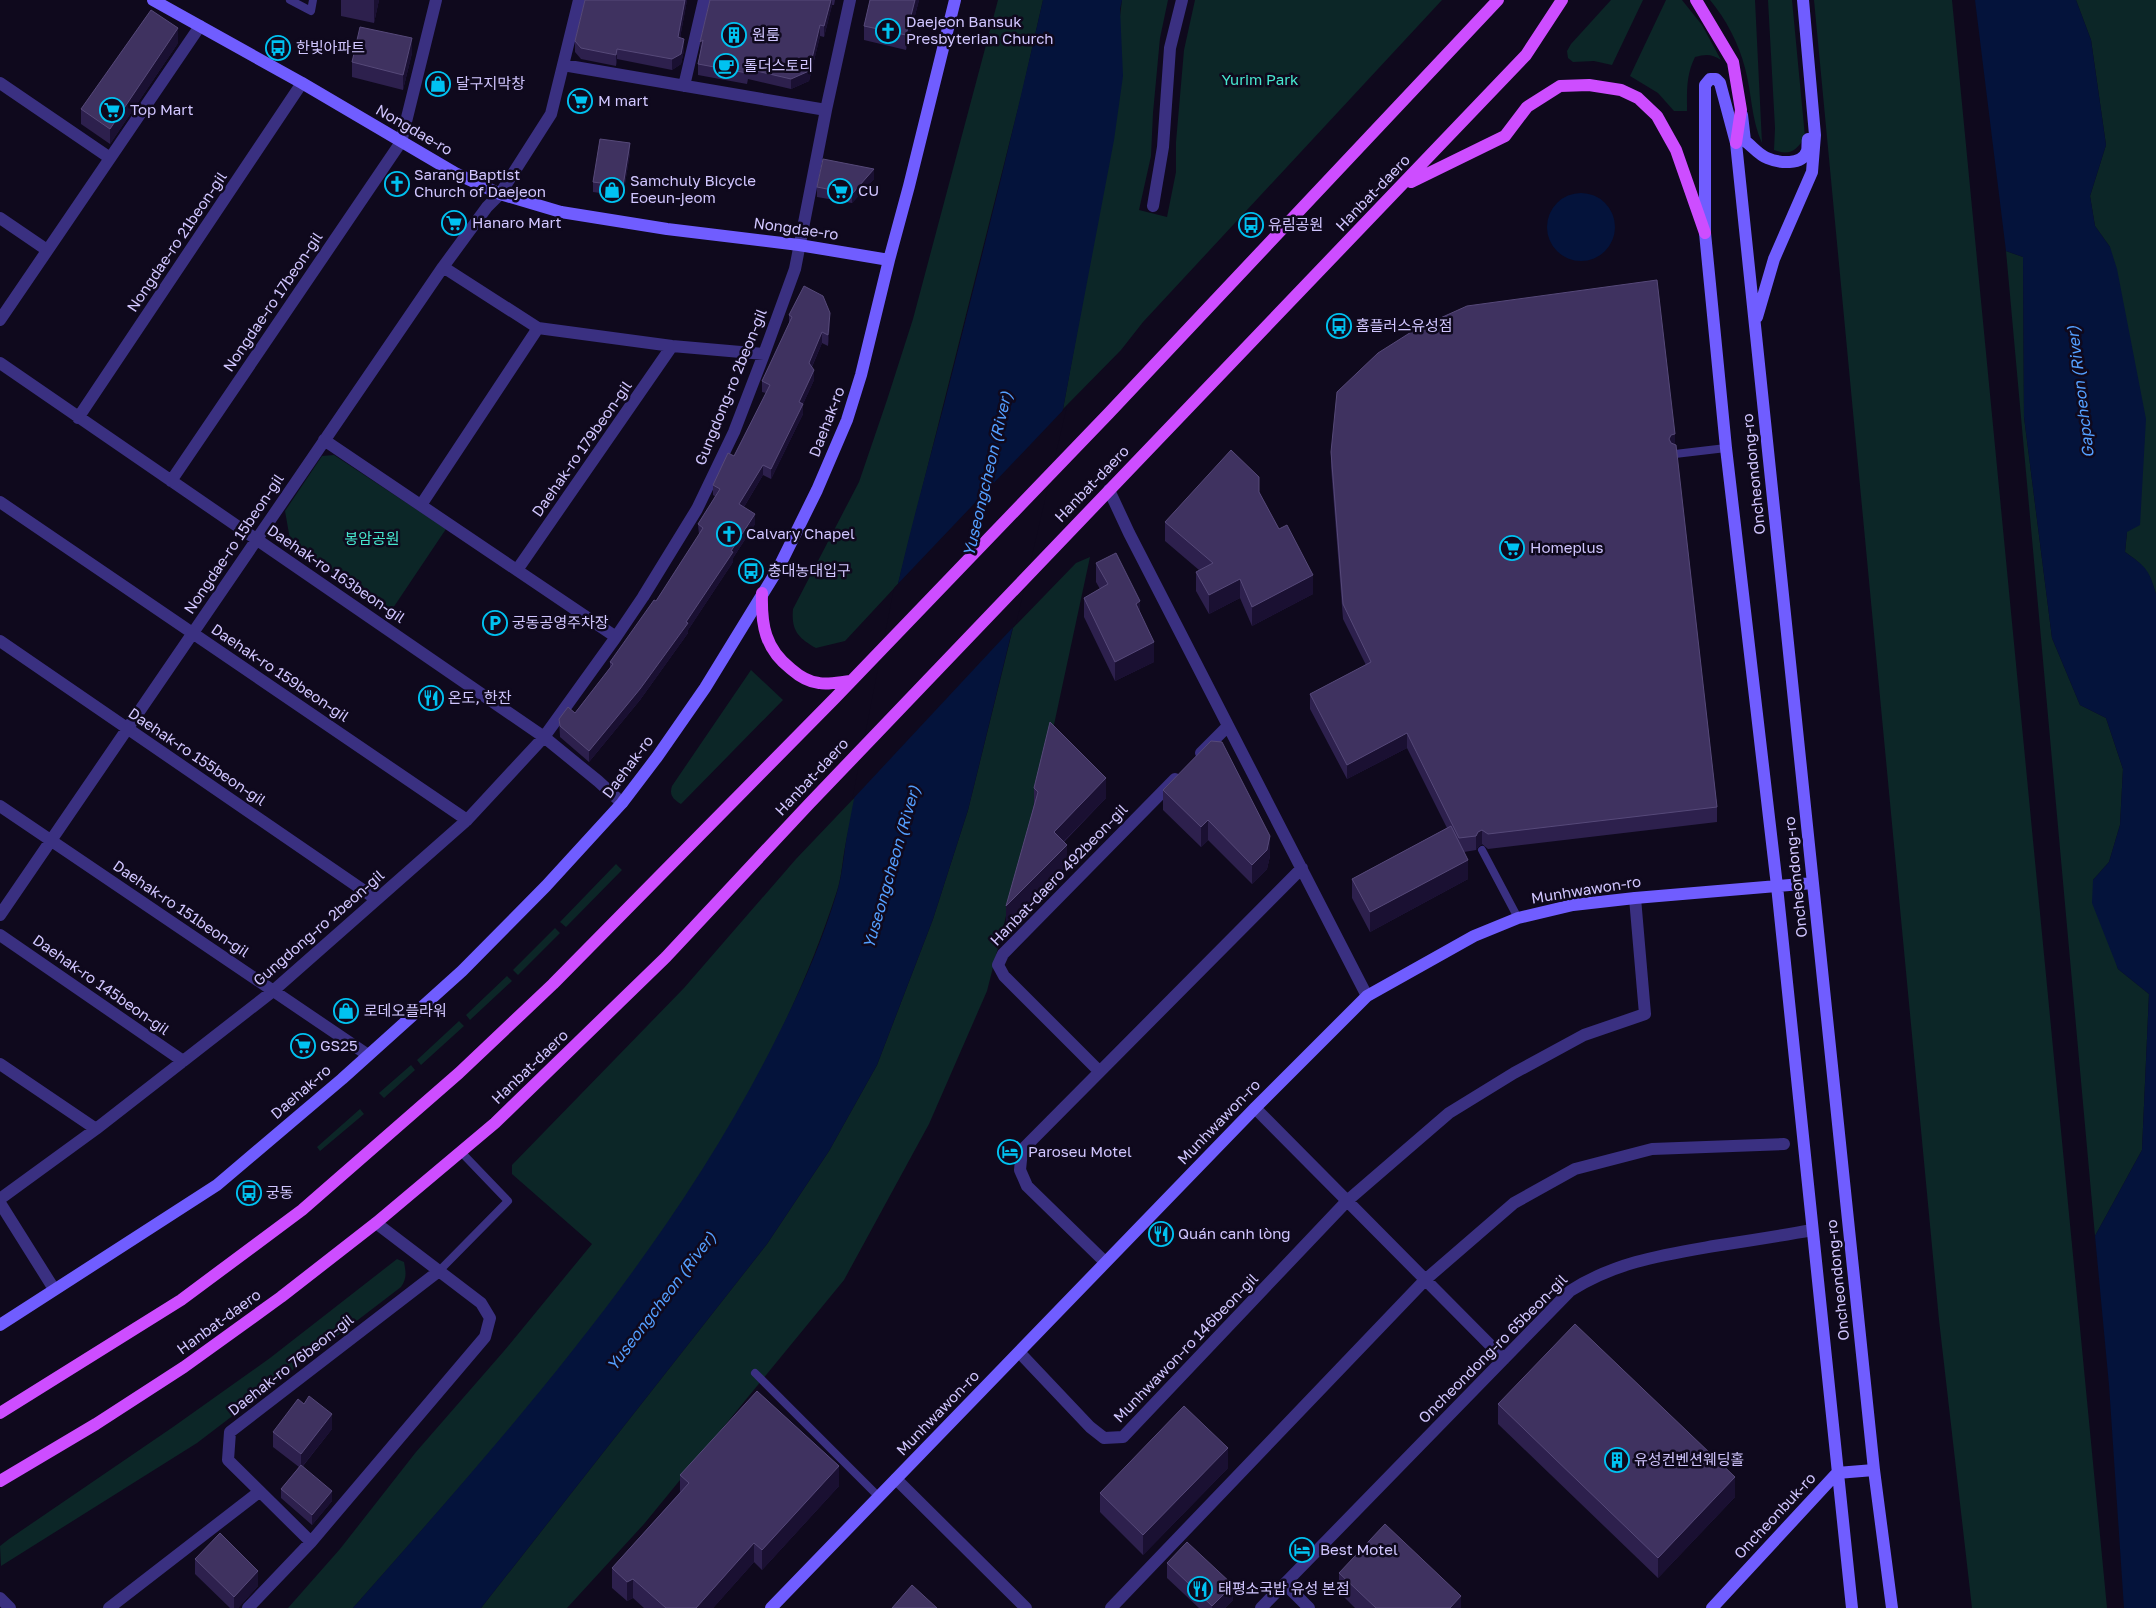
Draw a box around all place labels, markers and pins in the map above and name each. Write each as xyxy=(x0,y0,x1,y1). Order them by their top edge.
place label: Daejeon Bansuk Presbyterian Church xyxy=(906,12,1054,47)
church icon: Daejeon Bansuk Presbyterian Church xyxy=(875,18,901,44)
building icon: 원룸 xyxy=(721,22,747,48)
place label: 원룸 xyxy=(752,25,780,43)
bus stop icon: 한빛아파트 xyxy=(265,35,291,61)
place label: 한빛아파트 xyxy=(296,38,365,56)
cafe icon: 톨더스토리 xyxy=(713,53,739,79)
place label: 톨더스토리 xyxy=(744,56,813,74)
shop icon: 달구지막창 xyxy=(425,71,451,97)
place label: 달구지막창 xyxy=(456,74,525,92)
supermarket icon: M mart xyxy=(567,88,593,114)
place label: M mart xyxy=(598,91,649,109)
supermarket icon: Top Mart xyxy=(99,97,125,123)
place label: Top Mart xyxy=(130,100,193,118)
place label: Sarang Baptist Church of Daejeon xyxy=(414,165,546,200)
church icon: Sarang Baptist Church of Daejeon xyxy=(384,171,410,197)
place label: Samchuly Bicycle Eoeun-jeom xyxy=(630,171,756,206)
shop icon: Samchuly Bicycle Eoeun-jeom xyxy=(599,177,625,203)
supermarket icon: CU xyxy=(827,178,853,204)
place label: CU xyxy=(858,181,879,199)
supermarket icon: Hanaro Mart xyxy=(441,210,467,236)
bus stop icon: 유림공원 xyxy=(1238,212,1264,238)
place label: Hanaro Mart xyxy=(472,213,562,231)
place label: 유림공원 xyxy=(1268,215,1323,233)
bus stop icon: 홈플러스유성점 xyxy=(1326,313,1352,339)
place label: 홈플러스유성점 xyxy=(1356,316,1453,334)
church icon: Calvary Chapel xyxy=(716,521,742,547)
place label: Calvary Chapel xyxy=(746,524,855,542)
supermarket icon: Homeplus xyxy=(1499,535,1525,561)
place label: Homeplus xyxy=(1530,538,1603,556)
bus stop icon: 충대농대입구 xyxy=(738,558,764,584)
place label: 충대농대입구 xyxy=(768,561,851,579)
parking icon: 궁동공영주차장 xyxy=(482,610,508,636)
place label: 궁동공영주차장 xyxy=(512,613,609,631)
restaurant icon: 온도, 한잔 xyxy=(418,685,444,711)
place label: 온도, 한잔 xyxy=(448,688,512,706)
shop icon: 로데오플라워 xyxy=(333,998,359,1024)
place label: 로데오플라워 xyxy=(364,1001,447,1019)
supermarket icon: GS25 xyxy=(290,1033,316,1059)
place label: GS25 xyxy=(320,1036,358,1054)
hotel icon: Paroseu Motel xyxy=(997,1139,1023,1165)
place label: Paroseu Motel xyxy=(1028,1142,1132,1160)
bus stop icon: 궁동 xyxy=(236,1180,262,1206)
place label: 궁동 xyxy=(266,1183,294,1201)
restaurant icon: Quán canh lòng xyxy=(1148,1221,1174,1247)
place label: Quán canh lòng xyxy=(1178,1224,1291,1242)
building icon: 유성컨벤션웨딩홀 xyxy=(1604,1447,1630,1473)
place label: 유성컨벤션웨딩홀 xyxy=(1634,1450,1744,1468)
hotel icon: Best Motel xyxy=(1289,1537,1315,1563)
place label: Best Motel xyxy=(1320,1540,1398,1558)
restaurant icon: 태평소국밥 유성 본점 xyxy=(1187,1576,1213,1602)
place label: 태평소국밥 유성 본점 xyxy=(1218,1579,1350,1597)

